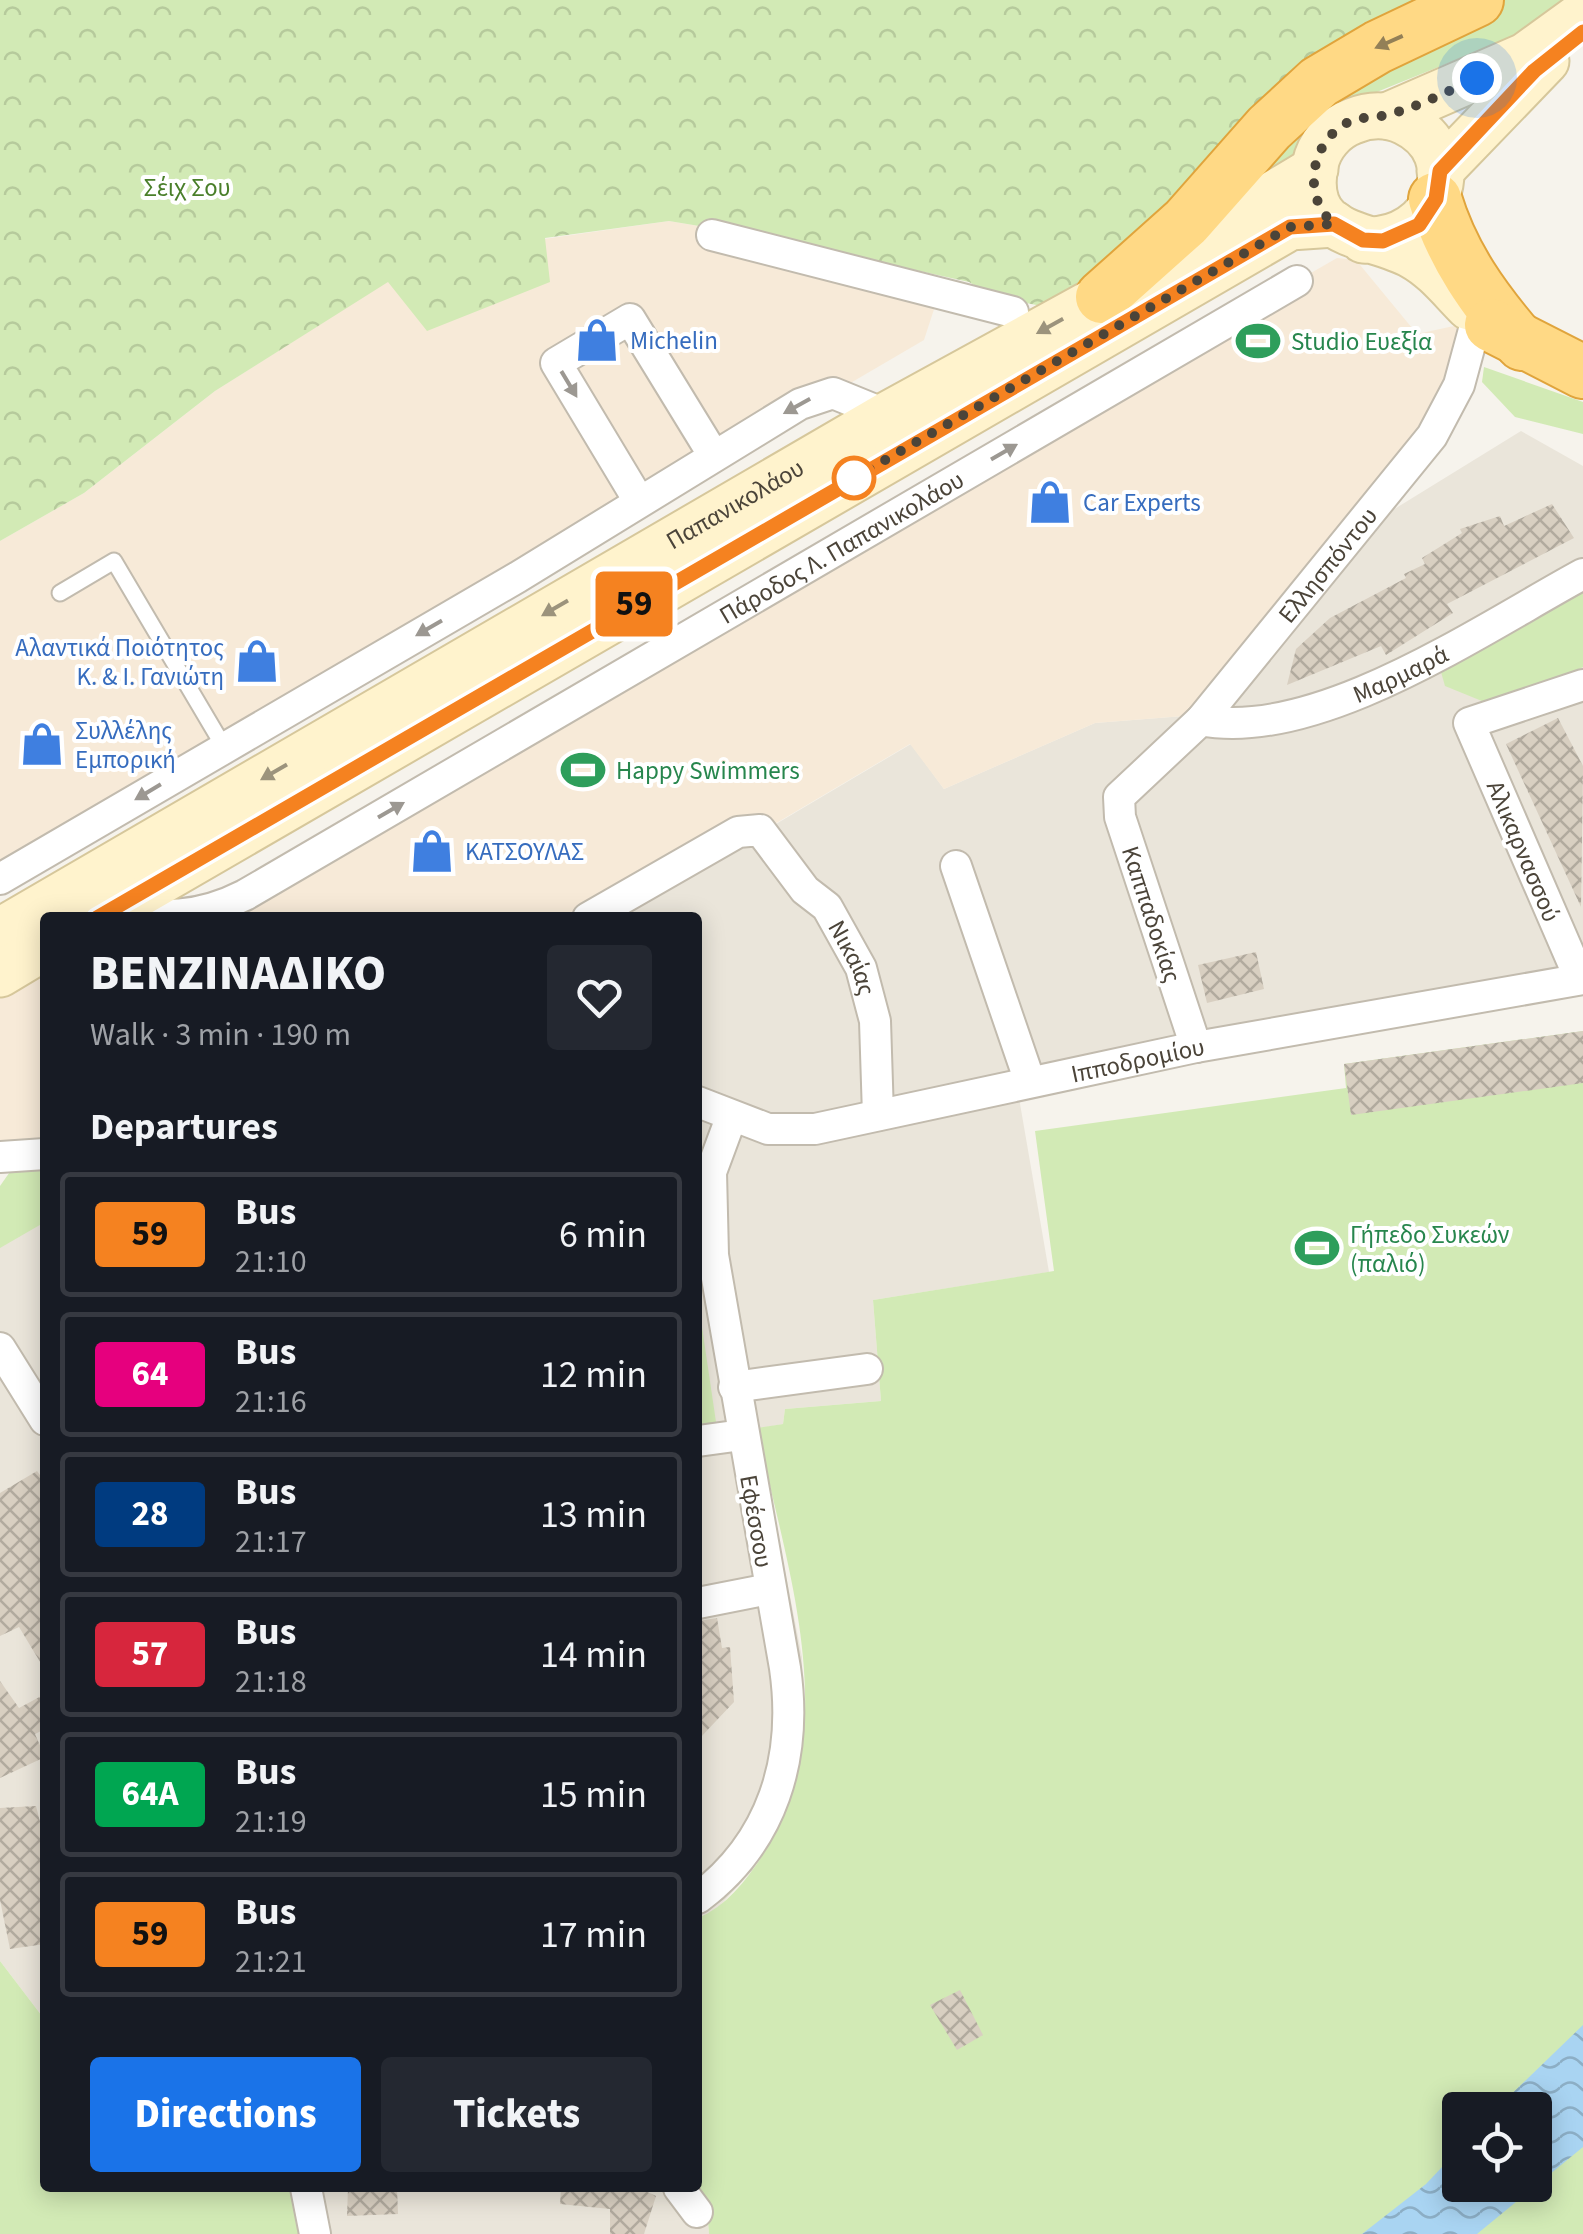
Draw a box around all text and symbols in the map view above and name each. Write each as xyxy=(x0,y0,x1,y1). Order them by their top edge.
one-way arrow xyxy=(1374,34,1403,51)
your location xyxy=(1452,53,1502,103)
park label: Σέιχ Σου xyxy=(144,170,230,206)
shop icon: Michelin xyxy=(573,316,621,364)
one-way arrow xyxy=(1036,317,1065,334)
sports icon: Studio Ευεξία xyxy=(1234,317,1282,365)
place label: Michelin xyxy=(630,323,718,359)
place label: Studio Ευεξία xyxy=(1291,324,1432,360)
one-way arrow xyxy=(560,370,577,398)
one-way arrow xyxy=(783,397,811,415)
one-way arrow xyxy=(990,444,1018,462)
street label: Παπανικολάου xyxy=(660,450,811,559)
unlabelled marker xyxy=(833,457,875,499)
street label: Πάροδος Λ. Παπανικολάου xyxy=(713,462,971,633)
shop icon: Car Experts xyxy=(1026,478,1074,526)
place label: Car Experts xyxy=(1083,485,1201,521)
street label: Ελλησπόντου xyxy=(1270,500,1386,631)
line badge: 59 xyxy=(589,572,679,636)
text: 59 xyxy=(616,579,652,629)
one-way arrow xyxy=(541,599,569,616)
one-way arrow xyxy=(414,619,443,636)
place label: Αλαντικά Ποιότητος Κ. & Ι. Γανιώτη xyxy=(15,630,224,695)
shop icon: Αλαντικά Ποιότητος Κ. & Ι. Γανιώτη xyxy=(233,637,281,685)
street label: Μαρμαρά xyxy=(1348,637,1455,713)
place label: Συλλέλης Εμπορική xyxy=(75,713,176,778)
shop icon: Συλλέλης Εμπορική xyxy=(18,720,66,768)
sports icon: Happy Swimmers xyxy=(559,746,607,794)
place label: Happy Swimmers xyxy=(616,753,800,789)
one-way arrow xyxy=(260,762,288,780)
street label: Αλικαρνασσού xyxy=(1477,775,1569,928)
one-way arrow xyxy=(134,783,162,800)
one-way arrow xyxy=(376,802,405,819)
shop icon: ΚΑΤΣΟΥΛΑΣ xyxy=(408,827,456,875)
place label: ΚΑΤΣΟΥΛΑΣ xyxy=(465,834,584,870)
street label: Καππαδοκίας xyxy=(1112,841,1190,987)
street label: Νικαίας xyxy=(819,914,884,1000)
text: ΒΕΝΖΙΝΑΔΙΚΟ xyxy=(90,940,386,1008)
button: heart xyxy=(547,945,652,1050)
text: Walk · 3 min · 190 m xyxy=(90,1012,351,1058)
street label: Ιπποδρομίου xyxy=(1068,1029,1207,1092)
text: Departures xyxy=(90,1100,278,1154)
text: Bus xyxy=(235,1185,296,1239)
text: 6 min xyxy=(559,1208,647,1262)
text: 59 xyxy=(132,1209,168,1259)
place label: Γήπεδο Συκεών (παλιό) xyxy=(1350,1217,1510,1282)
sports icon: Γήπεδο Συκεών (παλιό) xyxy=(1293,1224,1341,1272)
text: 21:10 xyxy=(235,1239,307,1285)
text: Bus xyxy=(235,1325,296,1379)
text: 12 min xyxy=(540,1348,647,1402)
text: 64 xyxy=(132,1349,168,1399)
text: 21:16 xyxy=(235,1379,307,1425)
text: Bus xyxy=(235,1465,296,1519)
street label: Εφέσσου xyxy=(730,1472,782,1570)
text: 13 min xyxy=(540,1488,647,1542)
text: 28 xyxy=(132,1489,168,1539)
text: 21:17 xyxy=(235,1519,307,1565)
text: Bus xyxy=(235,1605,296,1659)
text: 14 min xyxy=(540,1628,647,1682)
text: 57 xyxy=(132,1629,168,1679)
text: 21:18 xyxy=(235,1659,307,1705)
text: Bus xyxy=(235,1745,296,1799)
text: 15 min xyxy=(540,1768,647,1822)
text: 64Α xyxy=(121,1769,179,1819)
text: 21:19 xyxy=(235,1799,307,1845)
text: Bus xyxy=(235,1885,296,1939)
text: 17 min xyxy=(540,1908,647,1962)
text: 59 xyxy=(132,1909,168,1959)
text: 21:21 xyxy=(235,1939,307,1985)
button: Directions xyxy=(90,2057,361,2172)
button: Tickets xyxy=(381,2057,652,2172)
map controls xyxy=(1442,2092,1552,2202)
button: locate xyxy=(1442,2092,1552,2202)

